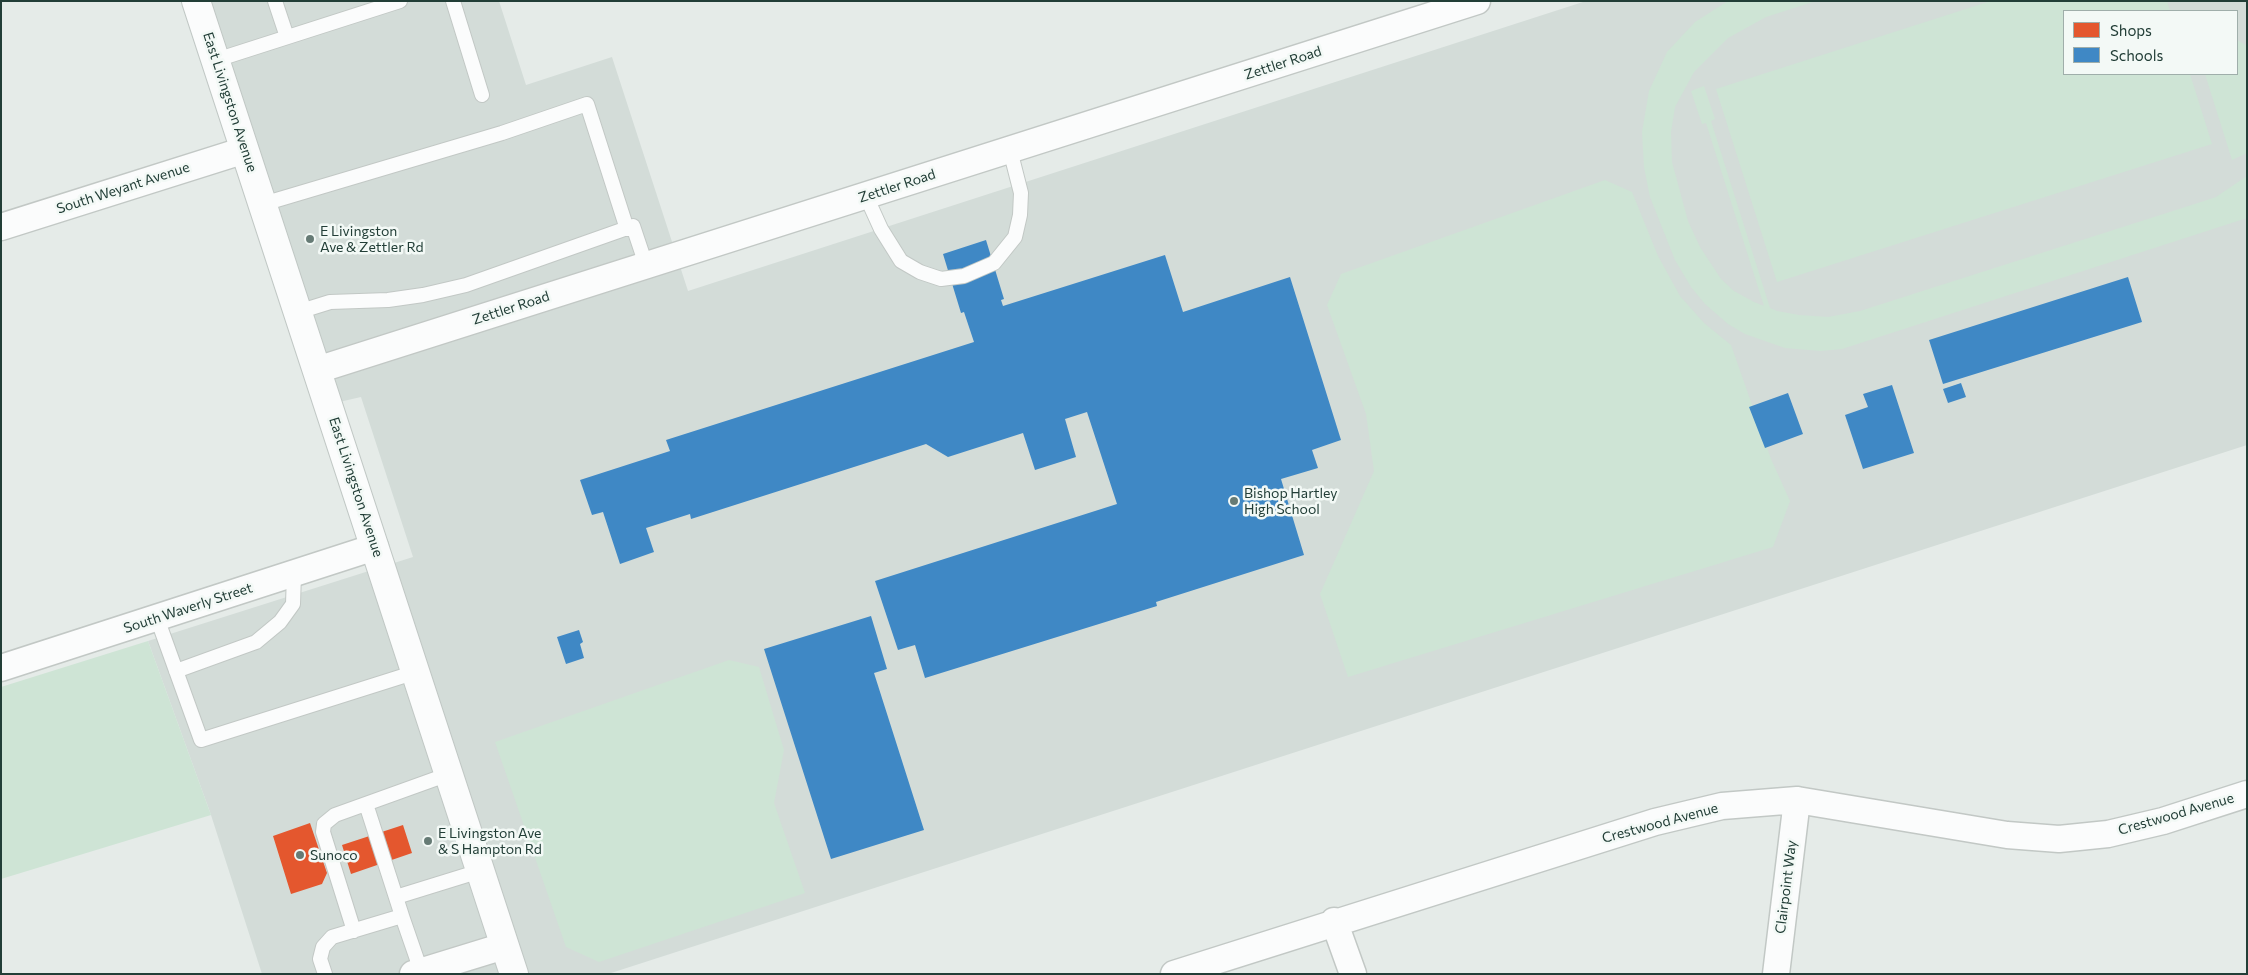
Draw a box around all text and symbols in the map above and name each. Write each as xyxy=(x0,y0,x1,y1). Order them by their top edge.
legend xyxy=(2063,10,2238,75)
text: Shops xyxy=(2110,21,2152,39)
street label: East Livingston Avenue xyxy=(199,30,261,174)
street label: Zettler Road xyxy=(1242,43,1324,83)
text: Schools xyxy=(2110,46,2163,64)
street label: South Weyant Avenue xyxy=(54,159,192,217)
street label: Zettler Road xyxy=(856,166,938,206)
place label: E Livingston Ave & Zettler Rd xyxy=(320,223,423,256)
marker: E Livingston Ave & Zettler Rd xyxy=(304,233,316,245)
street label: Zettler Road xyxy=(470,288,552,328)
street label: East Livingston Avenue xyxy=(325,415,387,559)
place label: Bishop Hartley High School xyxy=(1244,485,1338,518)
marker: Bishop Hartley High School xyxy=(1228,495,1240,507)
street label: South Waverly Street xyxy=(121,579,255,637)
street label: Crestwood Avenue xyxy=(2116,789,2236,839)
street label: Crestwood Avenue xyxy=(1600,799,1720,847)
place label: E Livingston Ave & S Hampton Rd xyxy=(438,825,542,858)
marker: E Livingston Ave & S Hampton Rd xyxy=(422,835,434,847)
street label: Clairpoint Way xyxy=(1772,839,1800,935)
place label: Sunoco xyxy=(310,847,358,863)
marker: Sunoco xyxy=(294,849,306,861)

